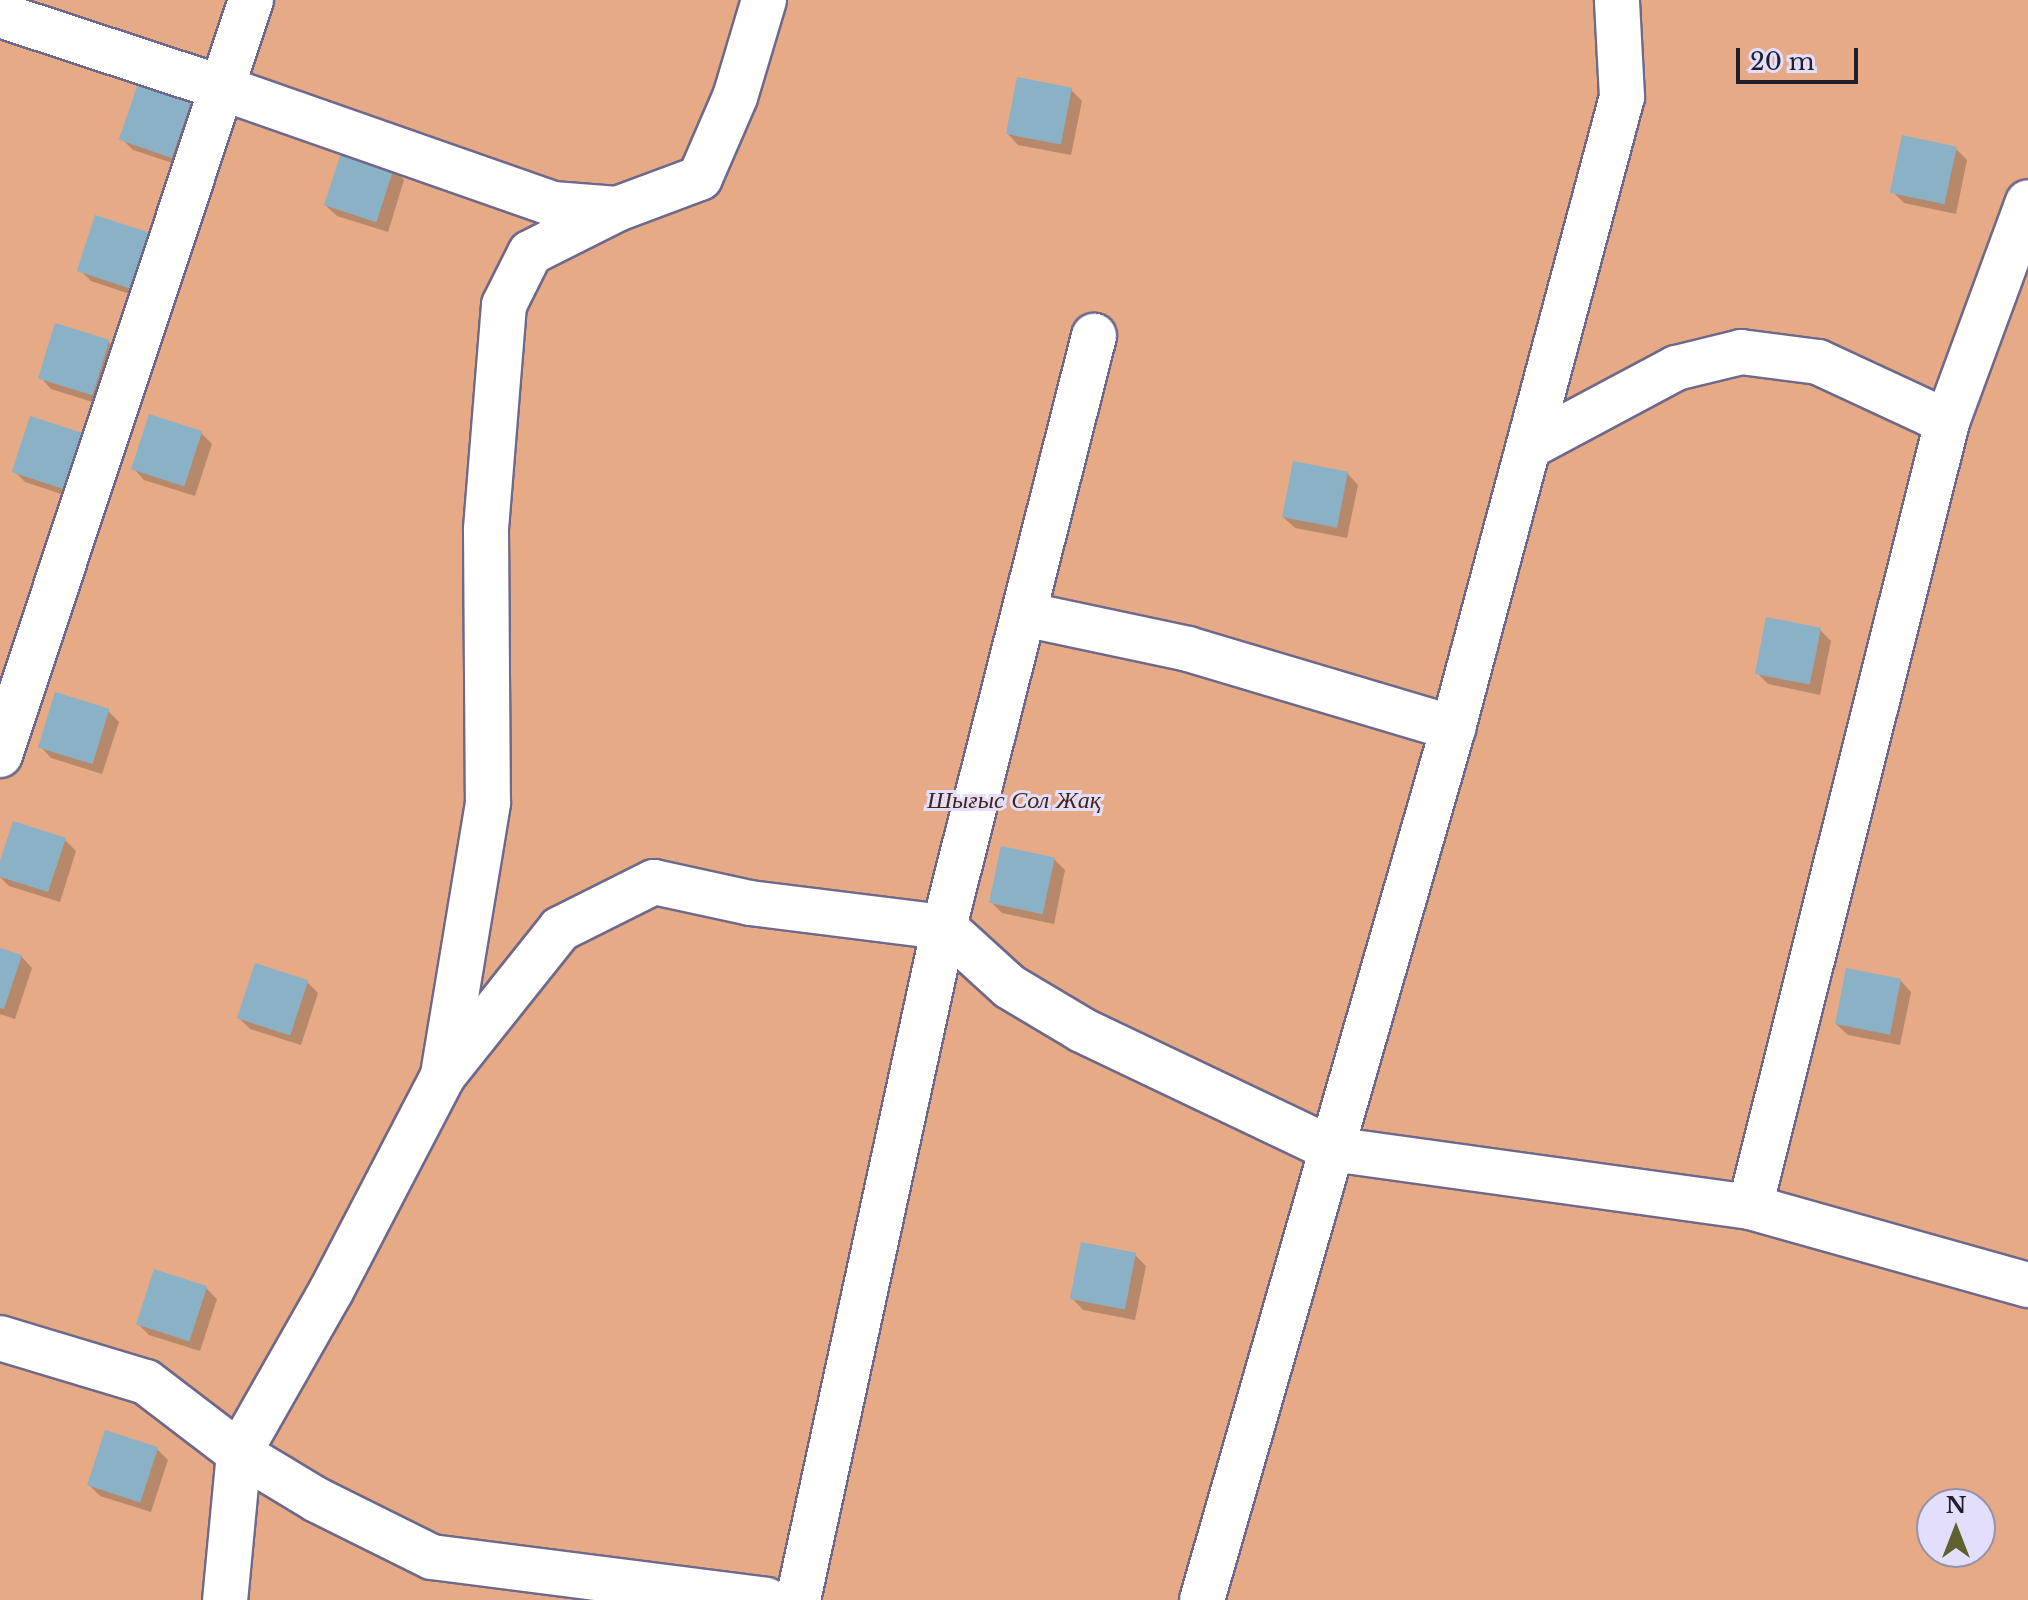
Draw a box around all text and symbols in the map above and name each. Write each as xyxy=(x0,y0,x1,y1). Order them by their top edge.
scale bar xyxy=(1740,32,1862,82)
text: 20 m xyxy=(1750,47,1815,76)
park label: Шығыс Сол Жақ xyxy=(927,786,1101,814)
north arrow xyxy=(1916,1488,1996,1568)
text: N xyxy=(1946,1492,1966,1519)

